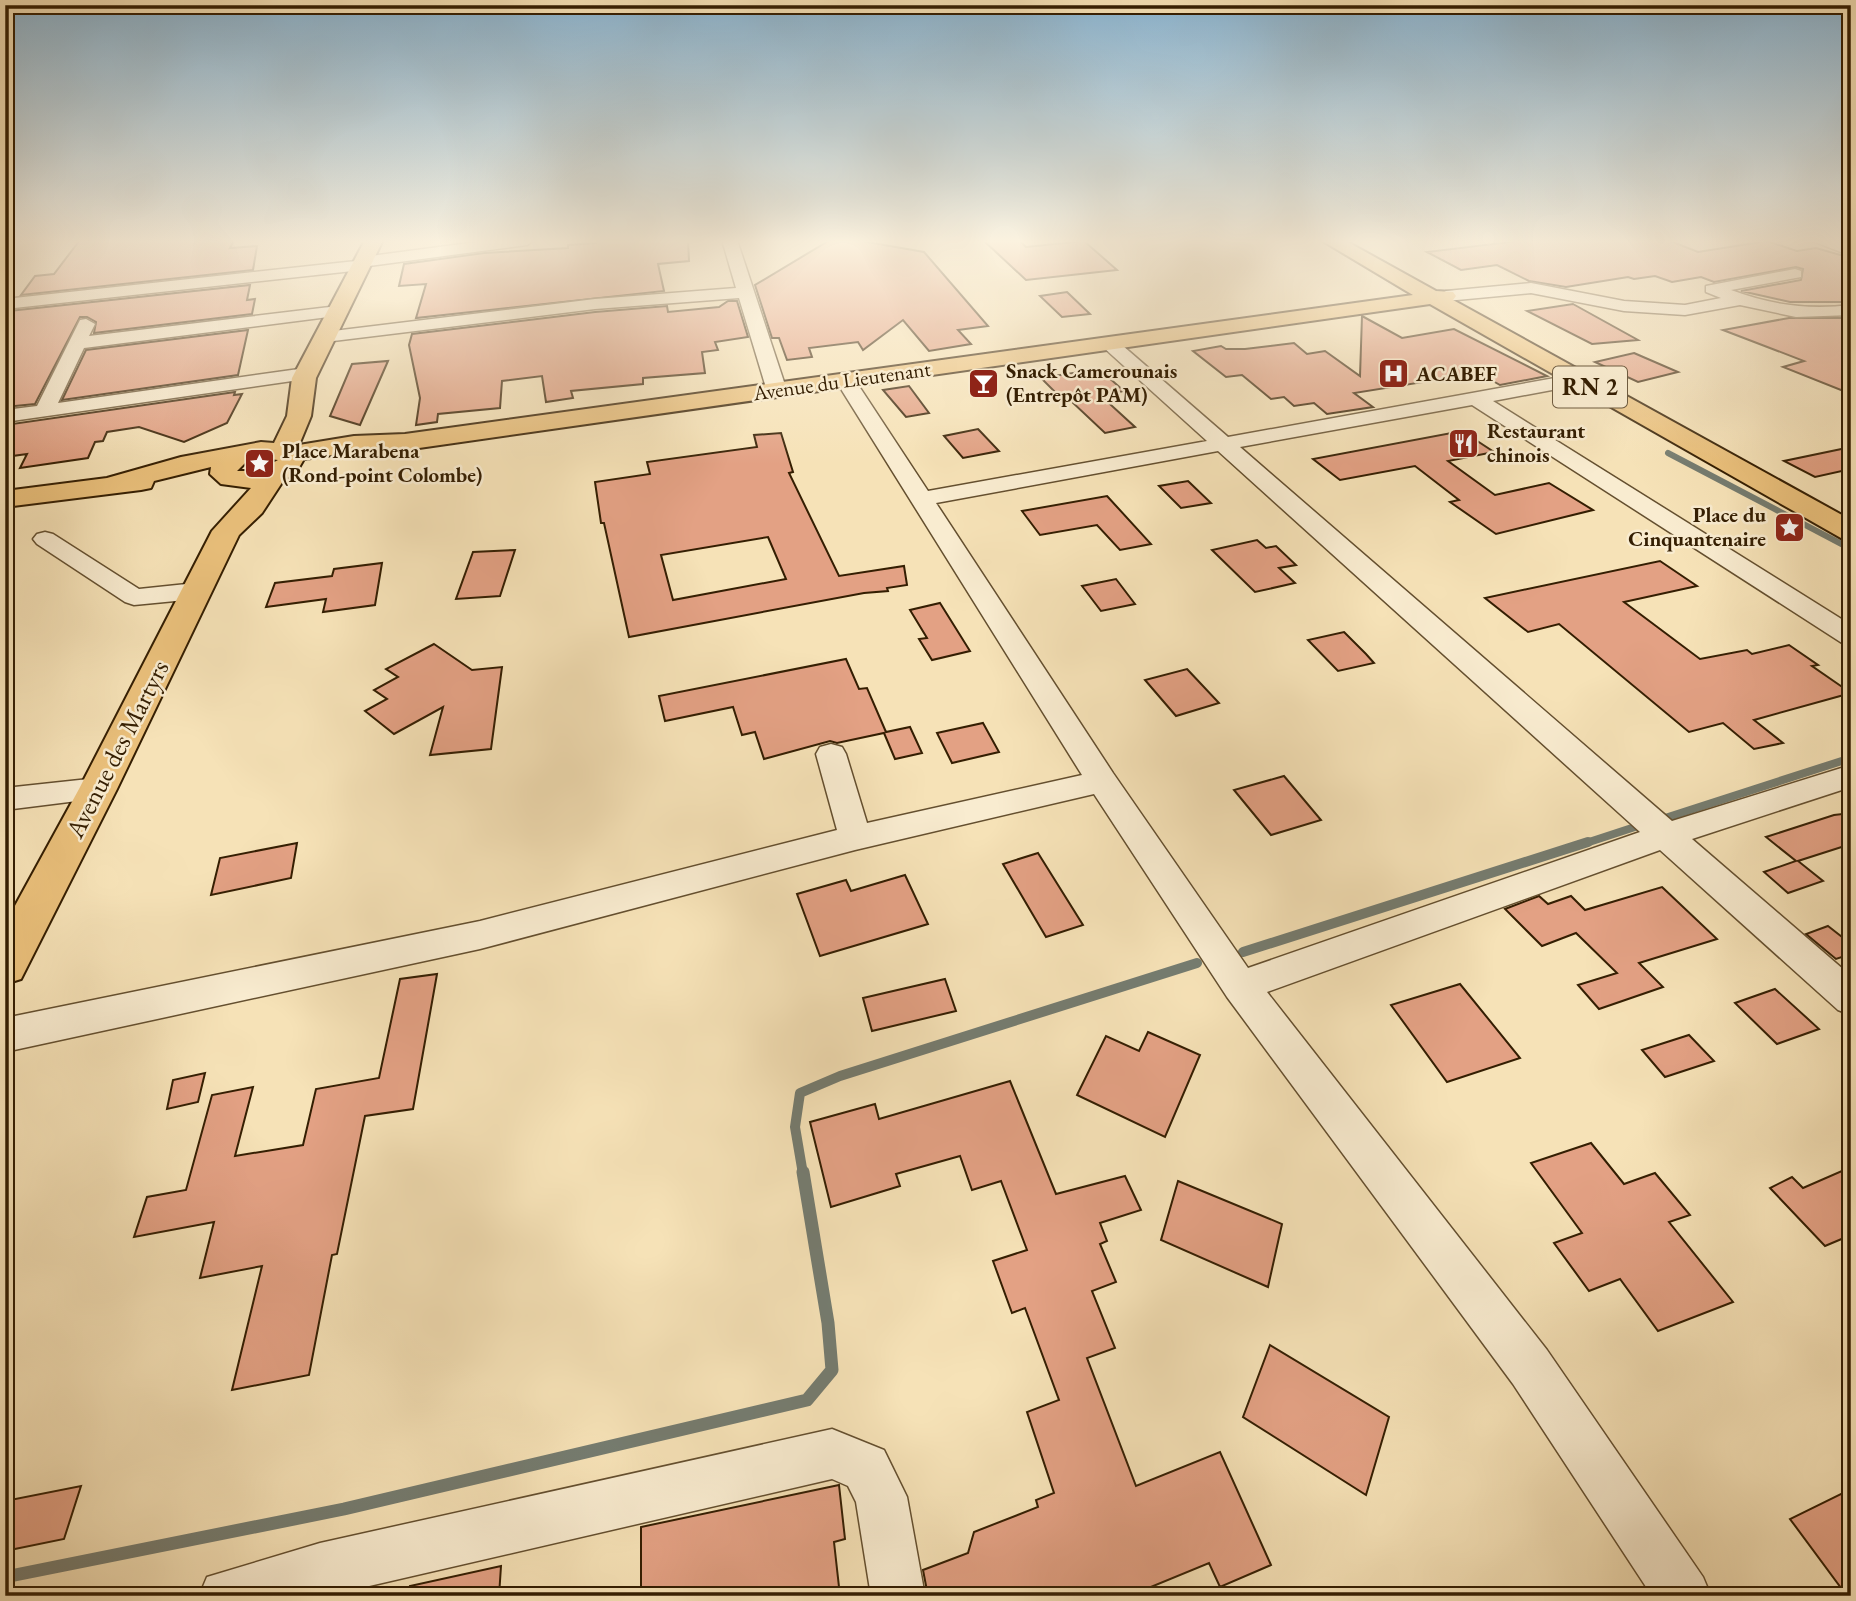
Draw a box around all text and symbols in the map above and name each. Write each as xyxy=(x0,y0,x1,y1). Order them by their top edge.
street label: Avenue du Lieutenant xyxy=(750,355,933,406)
place label: Snack Camerounais (Entrepôt PAM) xyxy=(1006,357,1177,408)
hospital icon: ACABEF xyxy=(1376,357,1410,391)
place label: ACABEF xyxy=(1415,360,1497,387)
bar icon: Snack Camerounais (Entrepôt PAM) xyxy=(966,366,1000,400)
road number: RN 2 xyxy=(1553,366,1627,408)
place label: Restaurant chinois xyxy=(1487,417,1585,468)
restaurant icon: Restaurant chinois xyxy=(1447,426,1481,460)
place label: Place Marabena (Rond-point Colombe) xyxy=(282,437,482,488)
place icon: Place Marabena (Rond-point Colombe) xyxy=(242,446,276,480)
place label: Place du Cinquantenaire xyxy=(1628,501,1766,552)
place icon: Place du Cinquantenaire xyxy=(1772,510,1806,544)
street label: Avenue des Martyrs xyxy=(57,654,176,845)

